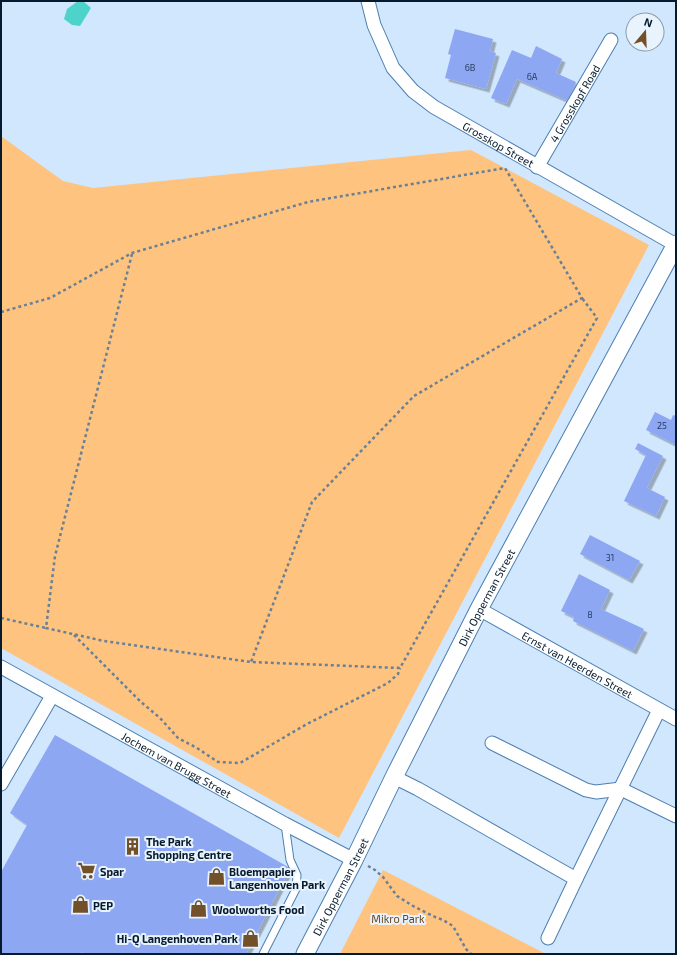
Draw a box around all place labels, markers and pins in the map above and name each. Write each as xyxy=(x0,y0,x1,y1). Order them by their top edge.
place label: The Park Shopping Centre xyxy=(146,835,232,861)
building icon: The Park Shopping Centre xyxy=(123,837,143,857)
supermarket icon: Spar xyxy=(77,861,97,881)
place label: Spar xyxy=(100,865,124,878)
place label: Bloempapier Langenhoven Park xyxy=(229,865,326,891)
shop icon: Bloempapier Langenhoven Park xyxy=(206,867,226,887)
shop icon: PEP xyxy=(70,895,90,915)
place label: PEP xyxy=(93,899,113,912)
shop icon: Woolworths Food xyxy=(189,899,209,919)
place label: Woolworths Food xyxy=(212,903,304,916)
shop icon: Hi-Q Langenhoven Park xyxy=(241,928,261,948)
place label: Hi-Q Langenhoven Park xyxy=(117,932,239,946)

